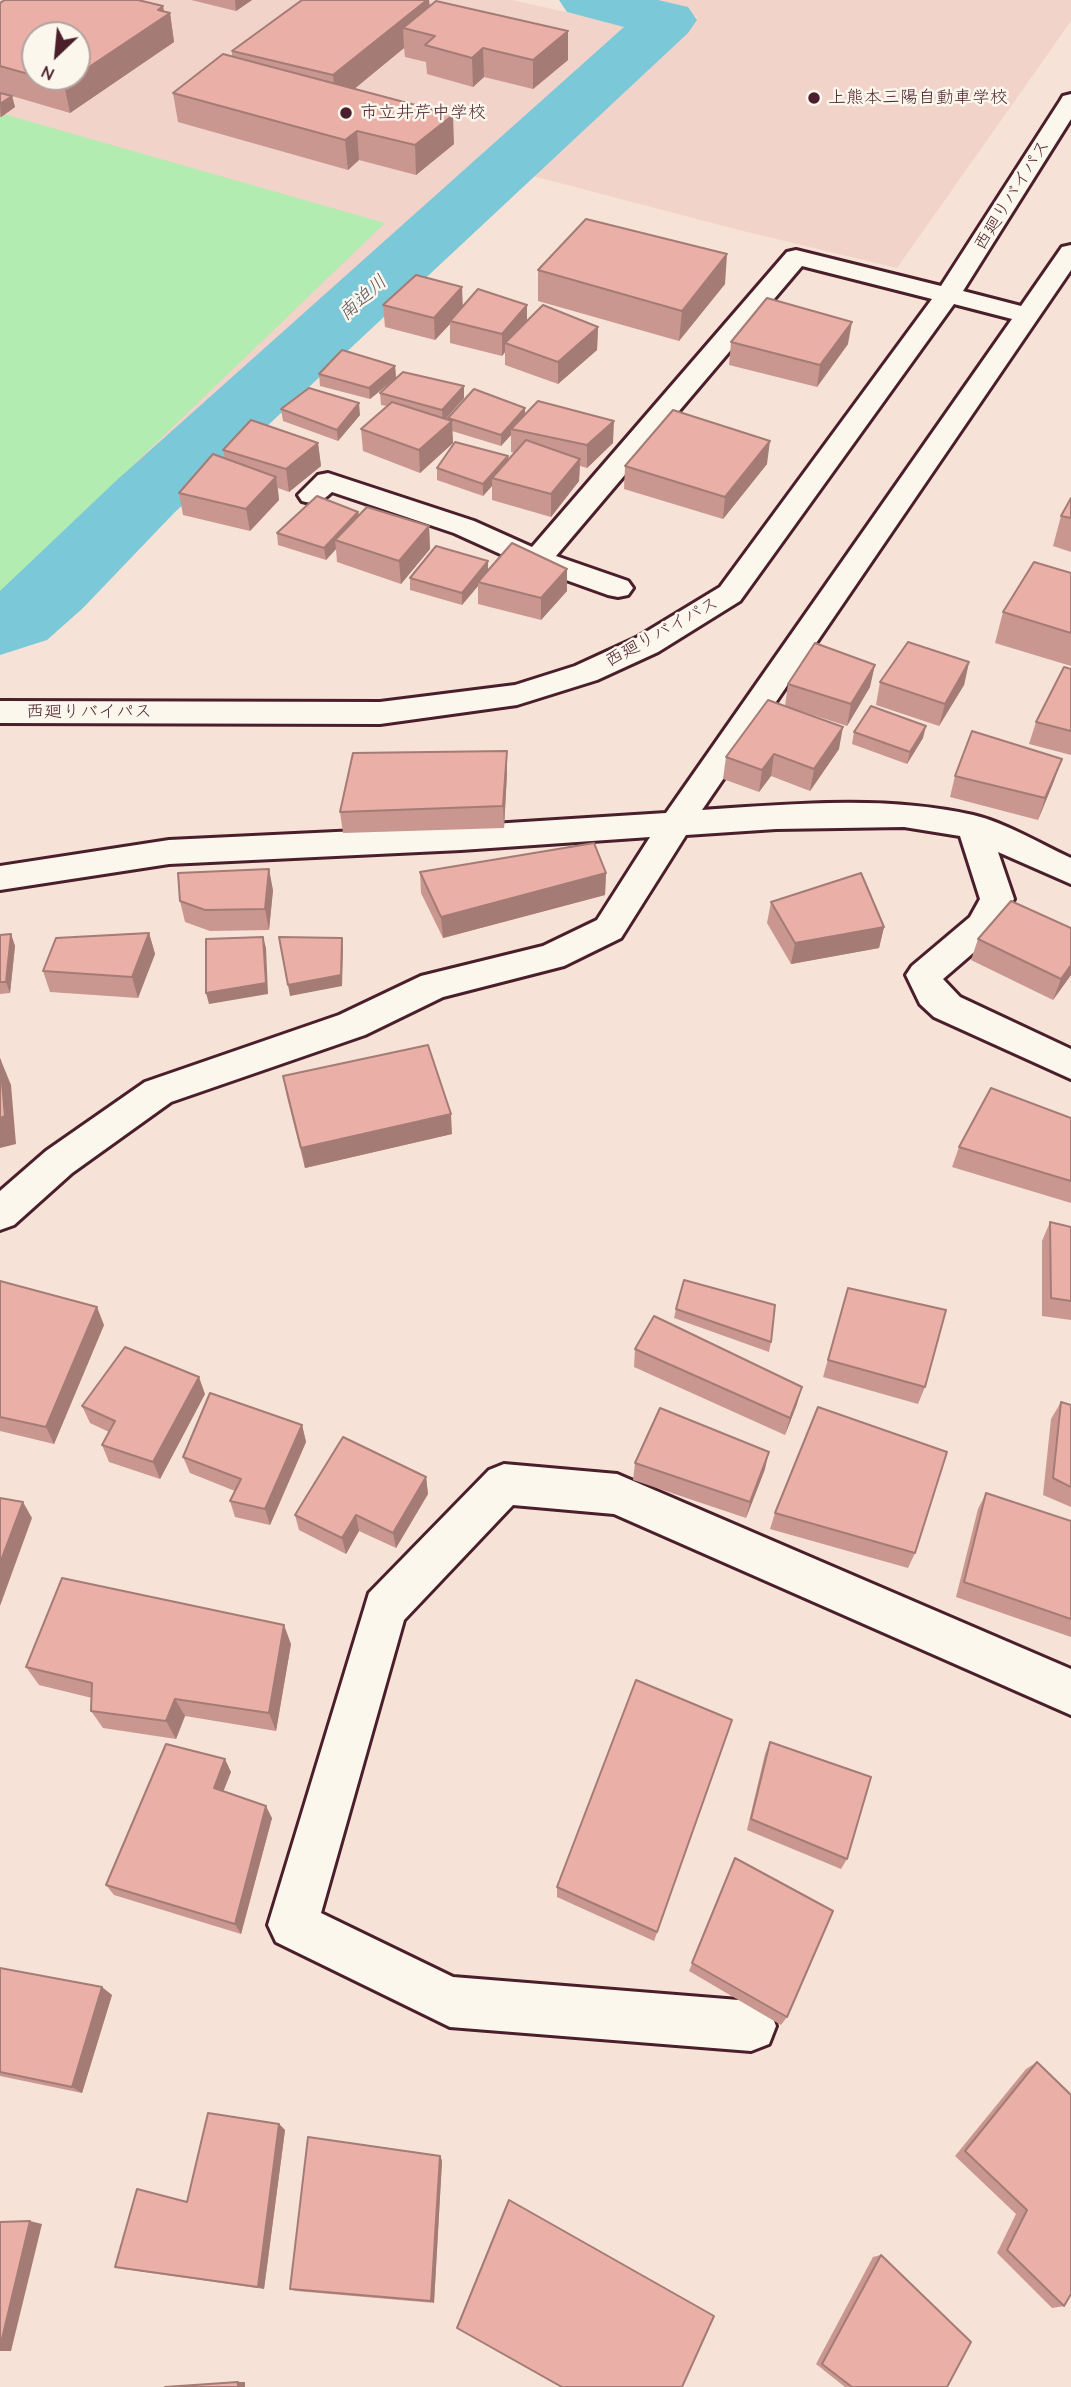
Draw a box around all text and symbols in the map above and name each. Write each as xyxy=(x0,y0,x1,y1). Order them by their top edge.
north arrow xyxy=(21,21,91,91)
text: N xyxy=(37,60,58,86)
place label: 上熊本三陽自動車学校 xyxy=(828,87,1008,109)
marker: 上熊本三陽自動車学校 xyxy=(806,90,822,106)
place label: 市立井芹中学校 xyxy=(360,102,486,124)
marker: 市立井芹中学校 xyxy=(338,105,354,121)
street label: 西廻りバイパス xyxy=(969,136,1055,254)
water label: 南迫川 xyxy=(334,270,392,326)
street label: 西廻りバイパス xyxy=(602,592,722,672)
street label: 西廻りバイパス xyxy=(26,701,152,723)

